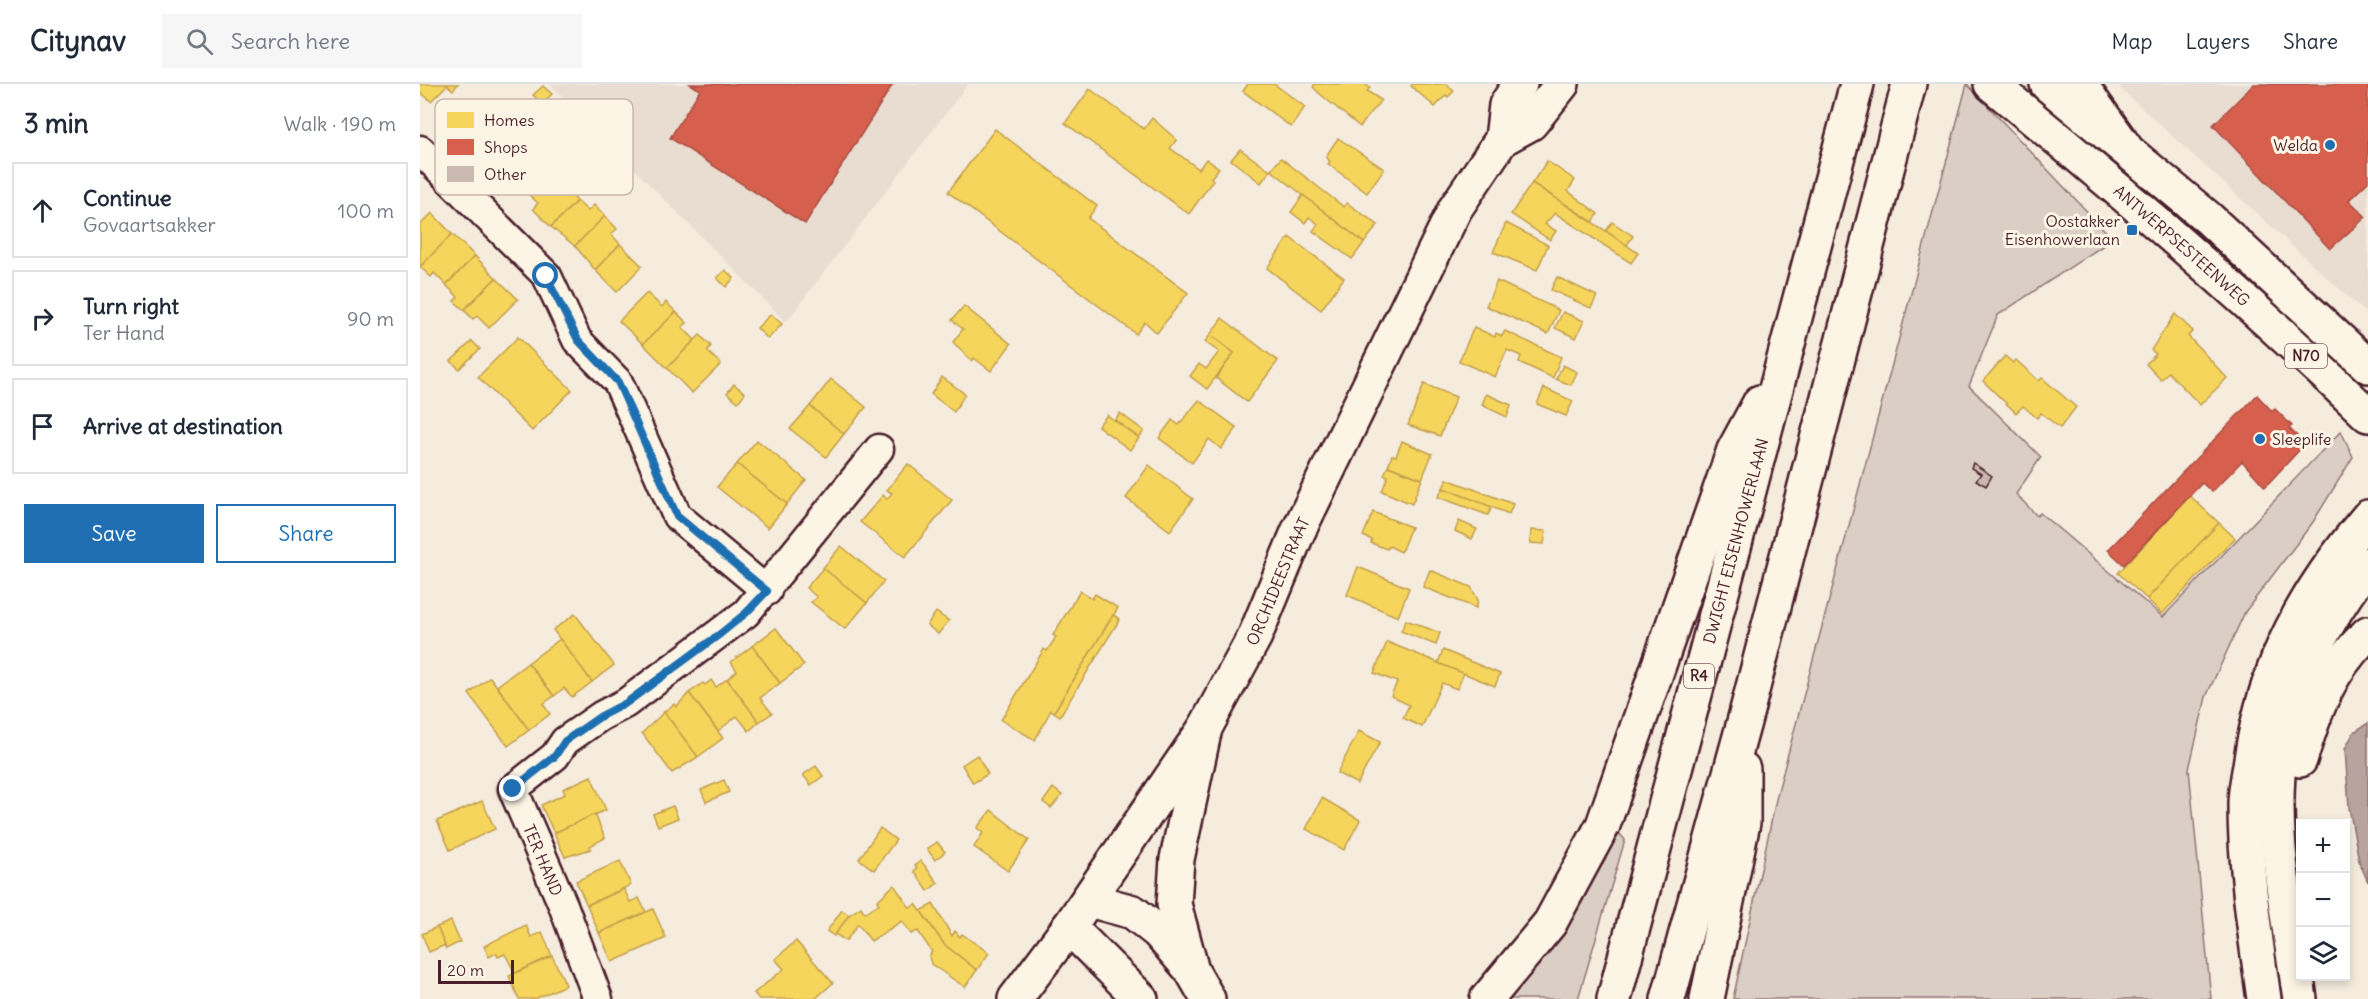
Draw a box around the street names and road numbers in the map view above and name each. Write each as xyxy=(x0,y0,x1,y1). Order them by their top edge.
street label: ANTWERPSESTEENWEG xyxy=(2110,181,2254,310)
road number: N70 xyxy=(2285,344,2327,368)
street label: DWIGHT EISENHOWERLAAN xyxy=(1699,436,1773,646)
street label: ORCHIDEESTRAAT xyxy=(1242,514,1314,649)
road number: R4 xyxy=(1684,664,1714,688)
street label: TER HAND xyxy=(519,821,567,899)

